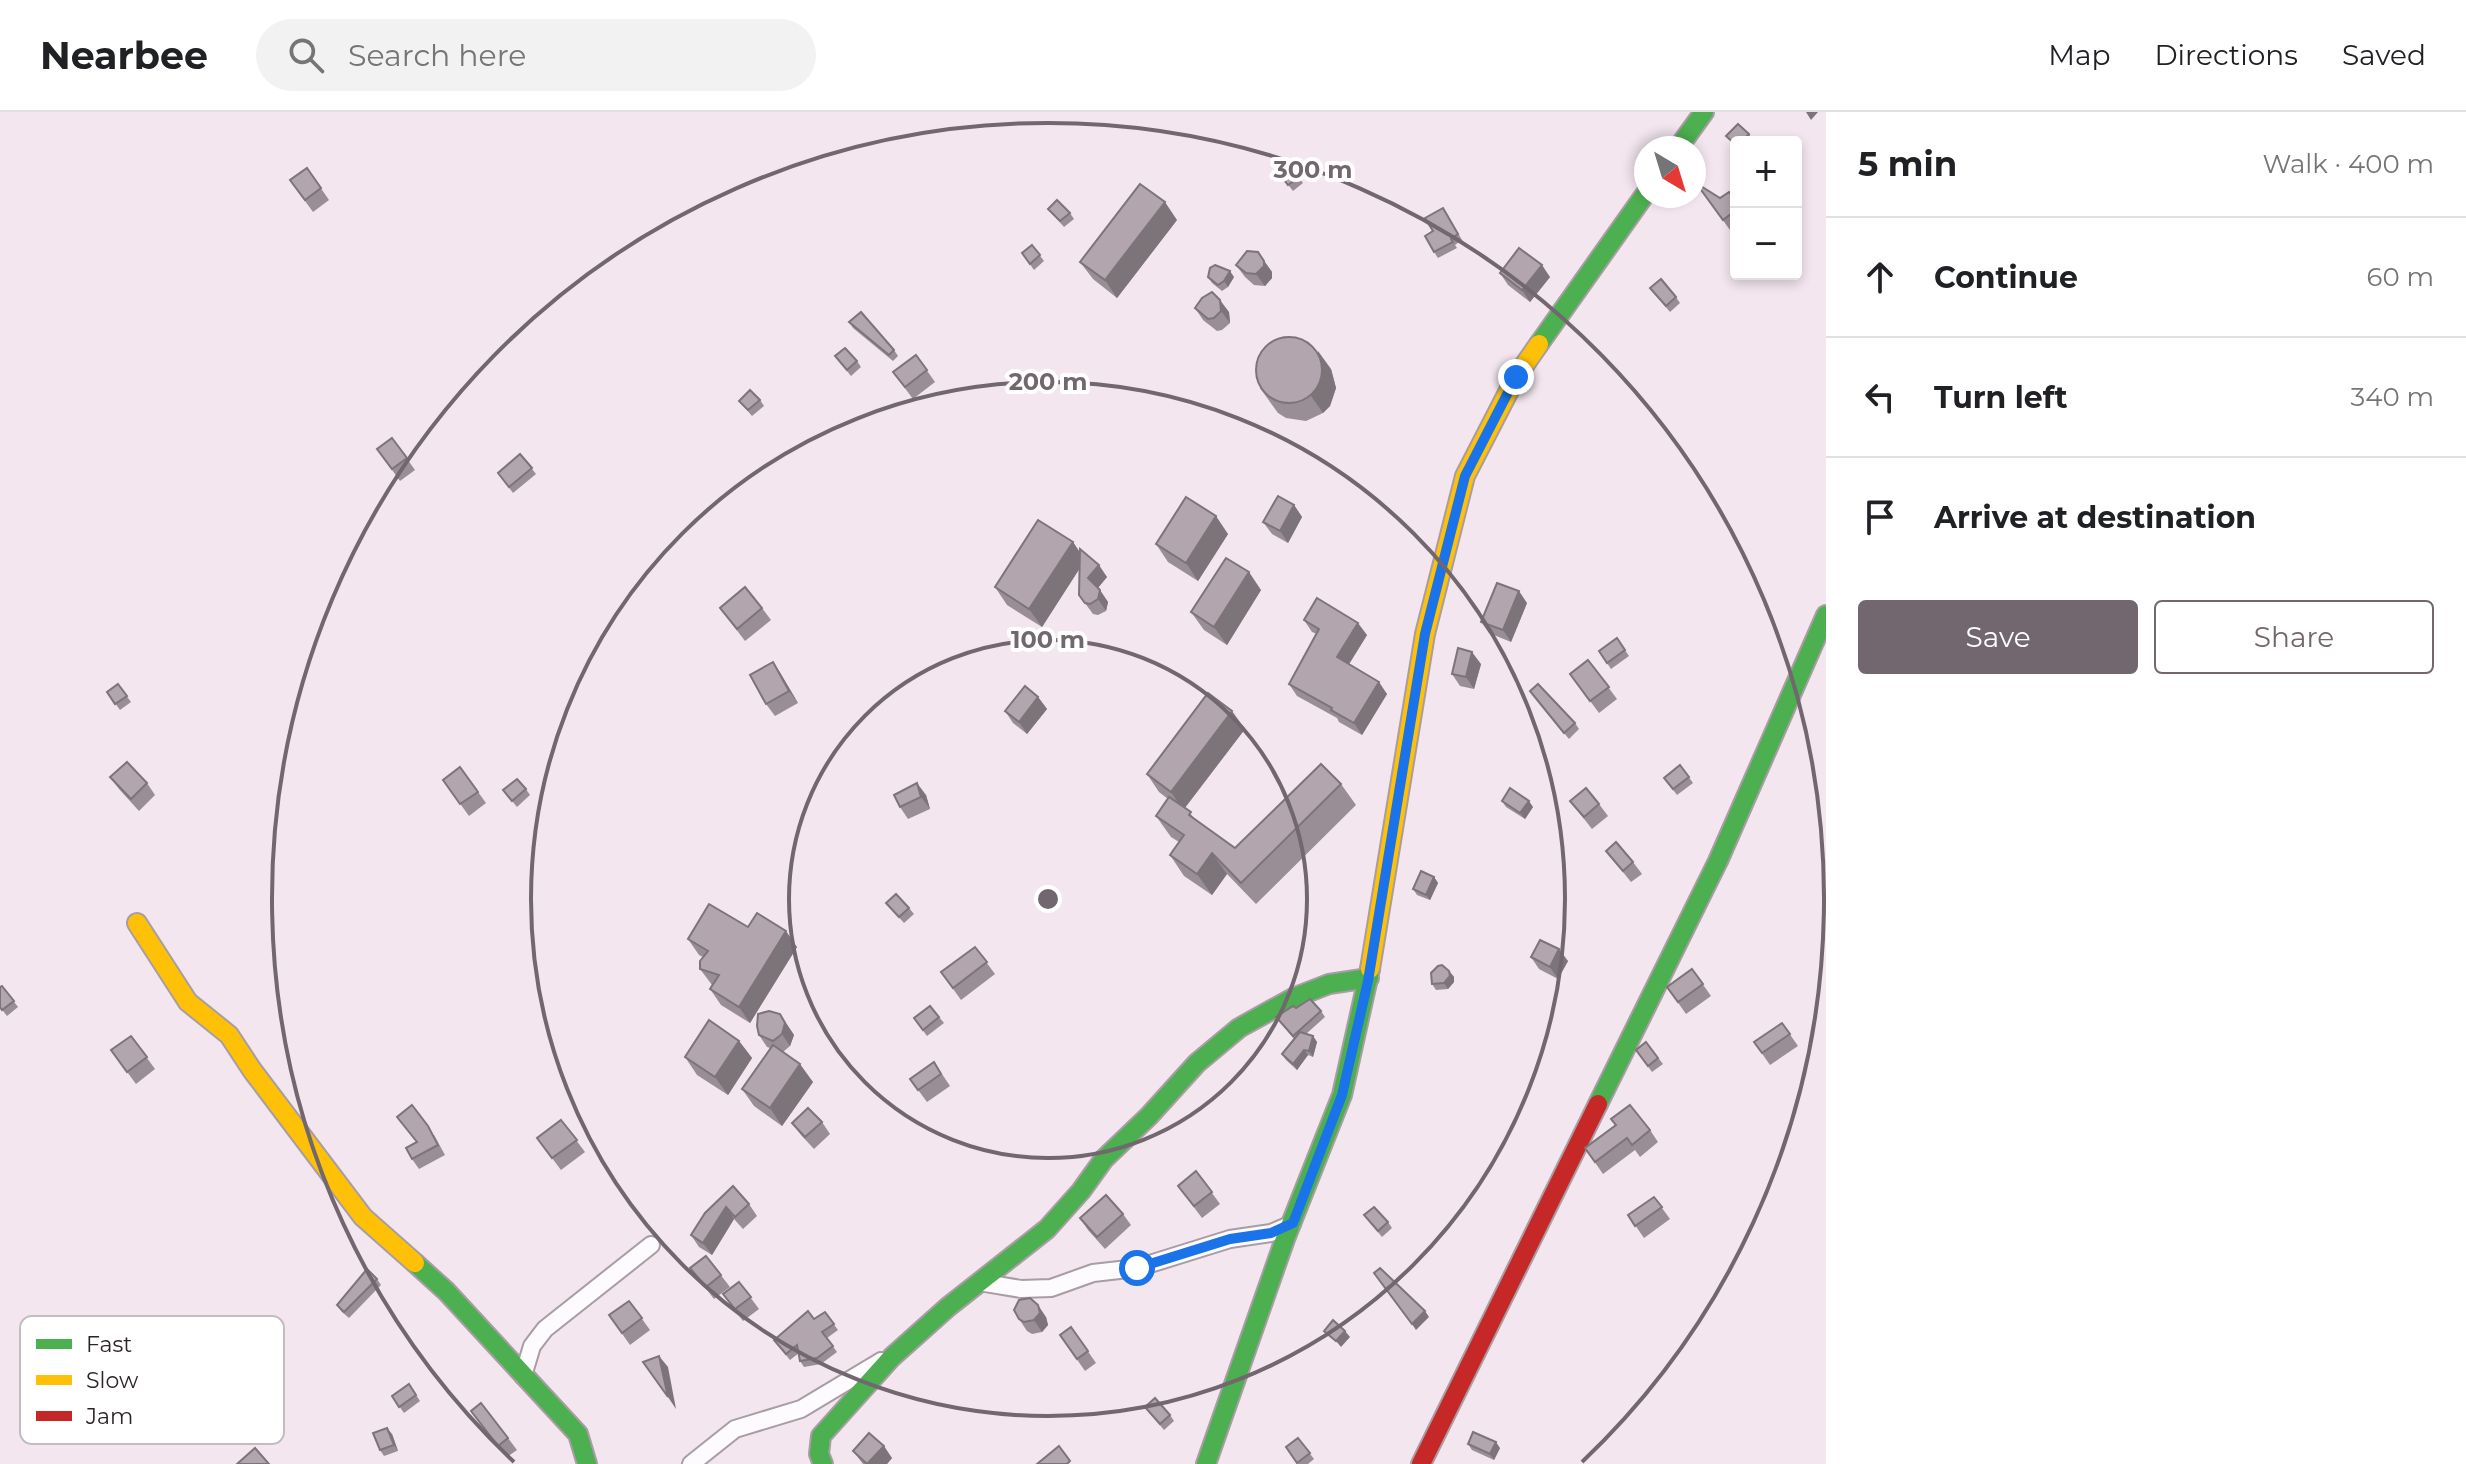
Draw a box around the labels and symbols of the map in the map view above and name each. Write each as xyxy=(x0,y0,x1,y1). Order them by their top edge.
north arrow xyxy=(1634,136,1706,208)
text: 300 m xyxy=(1273,155,1352,184)
route end xyxy=(1498,359,1534,395)
text: 200 m xyxy=(1009,367,1087,396)
text: 100 m xyxy=(1011,625,1085,654)
centre of rings xyxy=(1034,885,1062,913)
route start xyxy=(1119,1250,1155,1286)
legend xyxy=(20,1316,284,1444)
text: Fast xyxy=(86,1331,132,1358)
text: Slow xyxy=(86,1367,139,1394)
text: Jam xyxy=(85,1403,133,1430)

